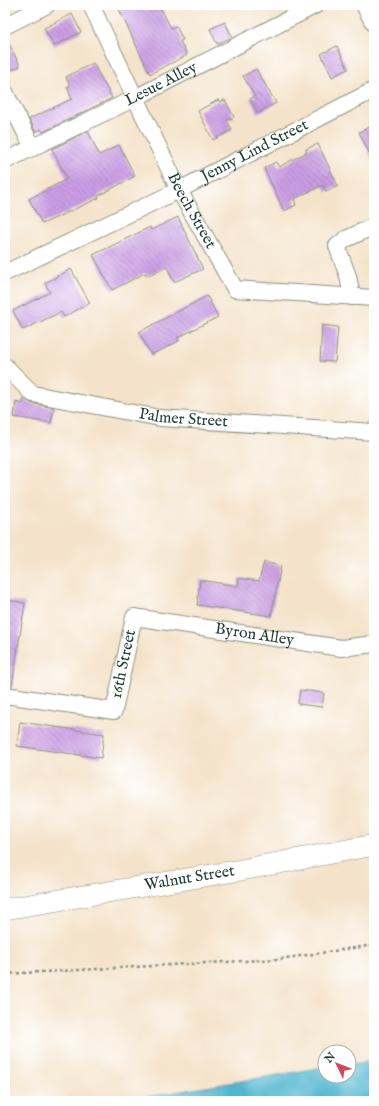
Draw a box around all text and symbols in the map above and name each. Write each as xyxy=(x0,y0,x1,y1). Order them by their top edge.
street label: Lesue Alley xyxy=(122,58,201,111)
street label: Jenny Lind Street xyxy=(196,115,312,188)
street label: Beech Street xyxy=(162,170,220,253)
street label: Palmer Street xyxy=(137,404,229,432)
street label: Byron Alley xyxy=(213,619,295,651)
street label: 16th Street xyxy=(107,627,141,701)
street label: Walnut Street xyxy=(143,861,237,896)
north arrow xyxy=(317,1044,357,1084)
text: N xyxy=(321,1049,339,1067)

